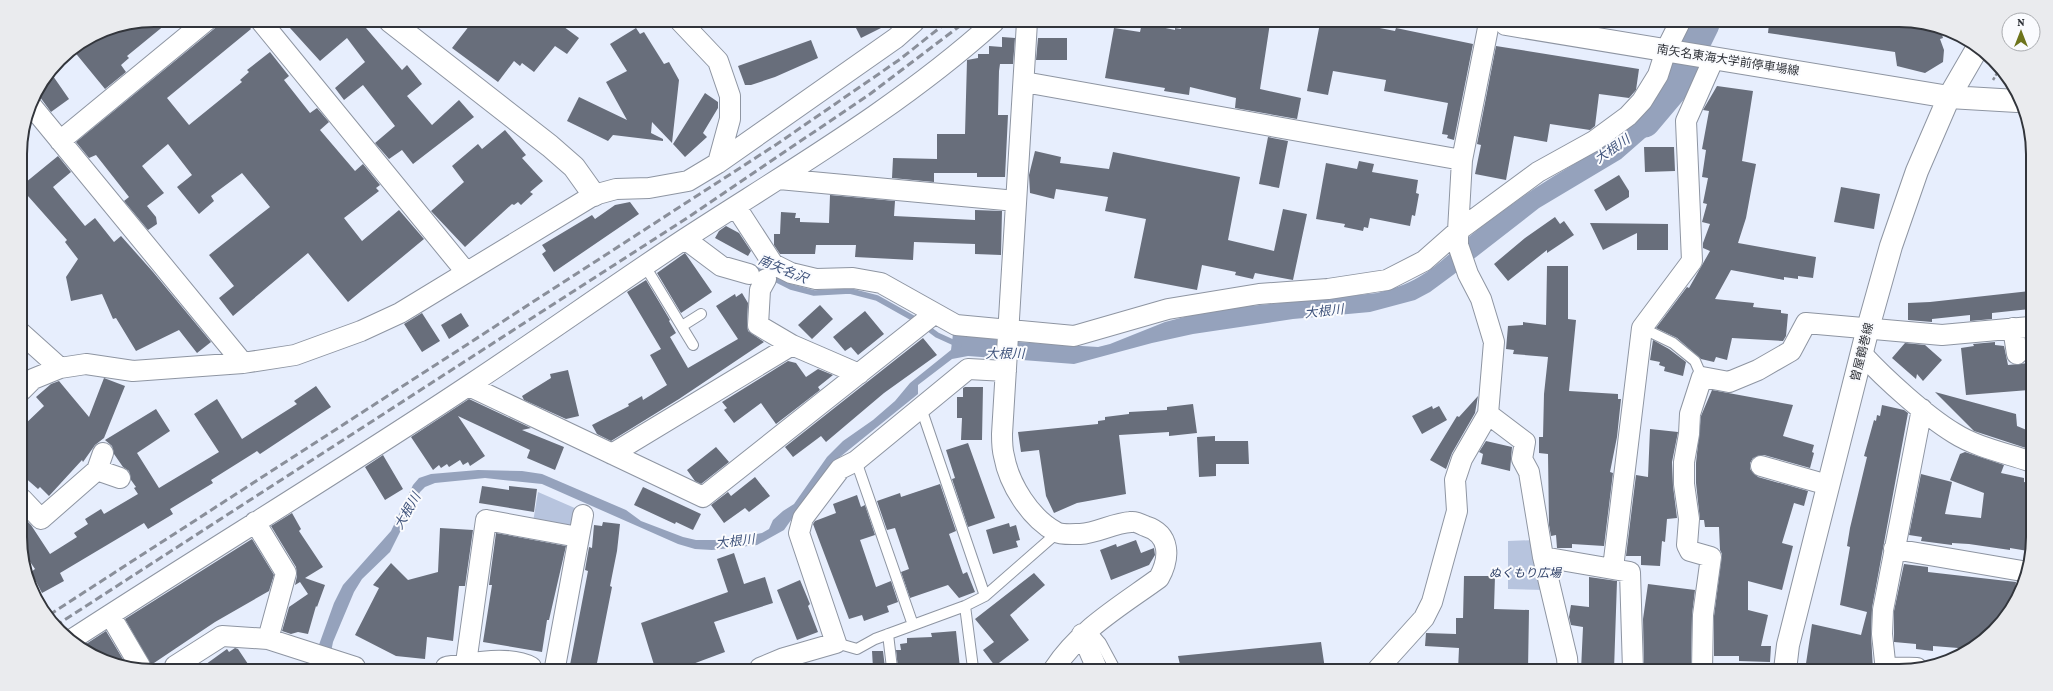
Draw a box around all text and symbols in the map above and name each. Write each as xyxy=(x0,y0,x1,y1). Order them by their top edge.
north arrow xyxy=(2001,12,2041,52)
text: N xyxy=(2017,16,2025,28)
street label: 南矢名東海大学前停車場線 xyxy=(1656,42,1800,78)
water label: 大根川 xyxy=(1592,131,1634,166)
water label: 南矢名沢 xyxy=(756,252,812,287)
water label: 大根川 xyxy=(1304,301,1346,320)
street label: 曽屋鶴巻線 xyxy=(1848,321,1876,383)
water label: 大根川 xyxy=(985,346,1026,361)
water label: 大根川 xyxy=(391,489,424,532)
water label: 大根川 xyxy=(715,531,757,550)
park label: ぬくもり広場 xyxy=(1489,566,1563,580)

